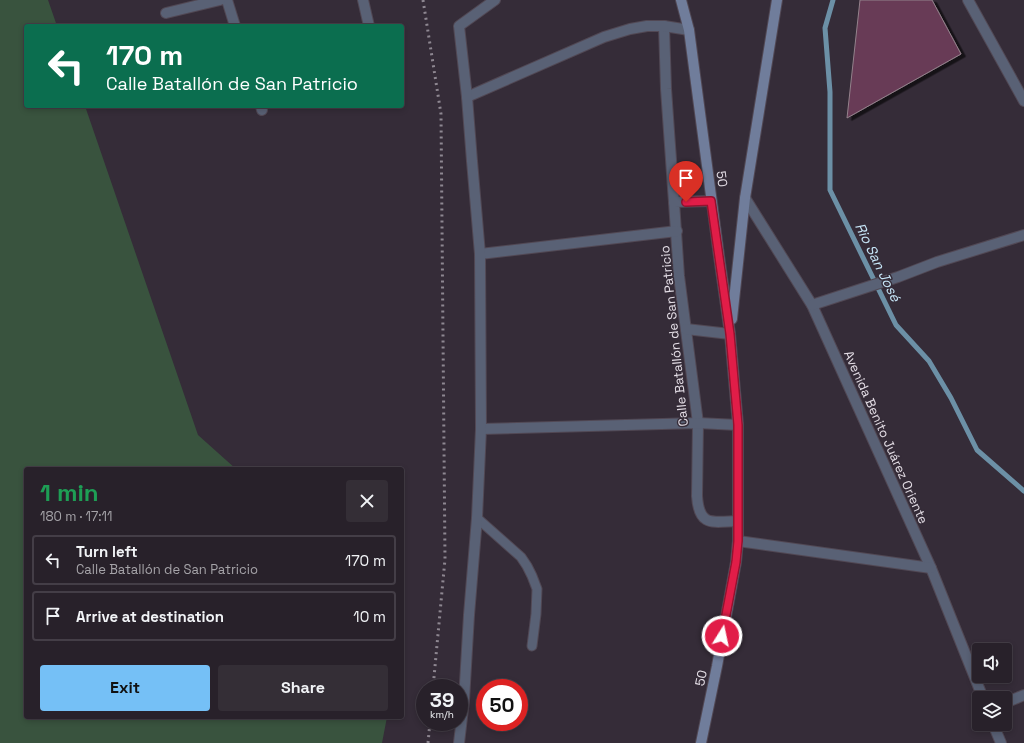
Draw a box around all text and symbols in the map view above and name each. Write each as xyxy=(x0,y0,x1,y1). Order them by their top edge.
text: 170 m xyxy=(106,37,183,73)
icon: left xyxy=(40,40,92,92)
text: Calle Batallón de San Patricio xyxy=(106,72,358,95)
pin xyxy=(669,161,703,202)
icon: arrive xyxy=(675,167,697,189)
street label: 50 xyxy=(713,170,731,188)
water label: Rio San José xyxy=(851,220,905,305)
street label: Calle Batallón de San Patricio xyxy=(656,245,692,427)
street label: Avenida Benito Juárez Oriente xyxy=(840,348,932,526)
text: 1 min xyxy=(40,477,99,508)
button: close xyxy=(346,480,388,522)
text: 180 m · 17:11 xyxy=(40,508,112,525)
text: Turn left xyxy=(76,542,138,561)
icon: left xyxy=(42,549,64,571)
text: 170 m xyxy=(345,551,386,570)
text: Calle Batallón de San Patricio xyxy=(76,561,258,578)
icon: arrive xyxy=(42,605,64,627)
text: Arrive at destination xyxy=(76,607,224,626)
text: 10 m xyxy=(353,607,386,626)
position arrow xyxy=(701,615,743,657)
map controls xyxy=(972,643,1012,731)
button: sound xyxy=(972,643,1012,683)
button: Exit xyxy=(40,665,210,711)
button: Share xyxy=(218,665,388,711)
street label: 50 xyxy=(691,668,711,688)
speed limit sign: 50 xyxy=(476,679,528,731)
text: 39 xyxy=(430,687,454,713)
button: layers xyxy=(972,691,1012,731)
text: km/h xyxy=(430,708,454,721)

